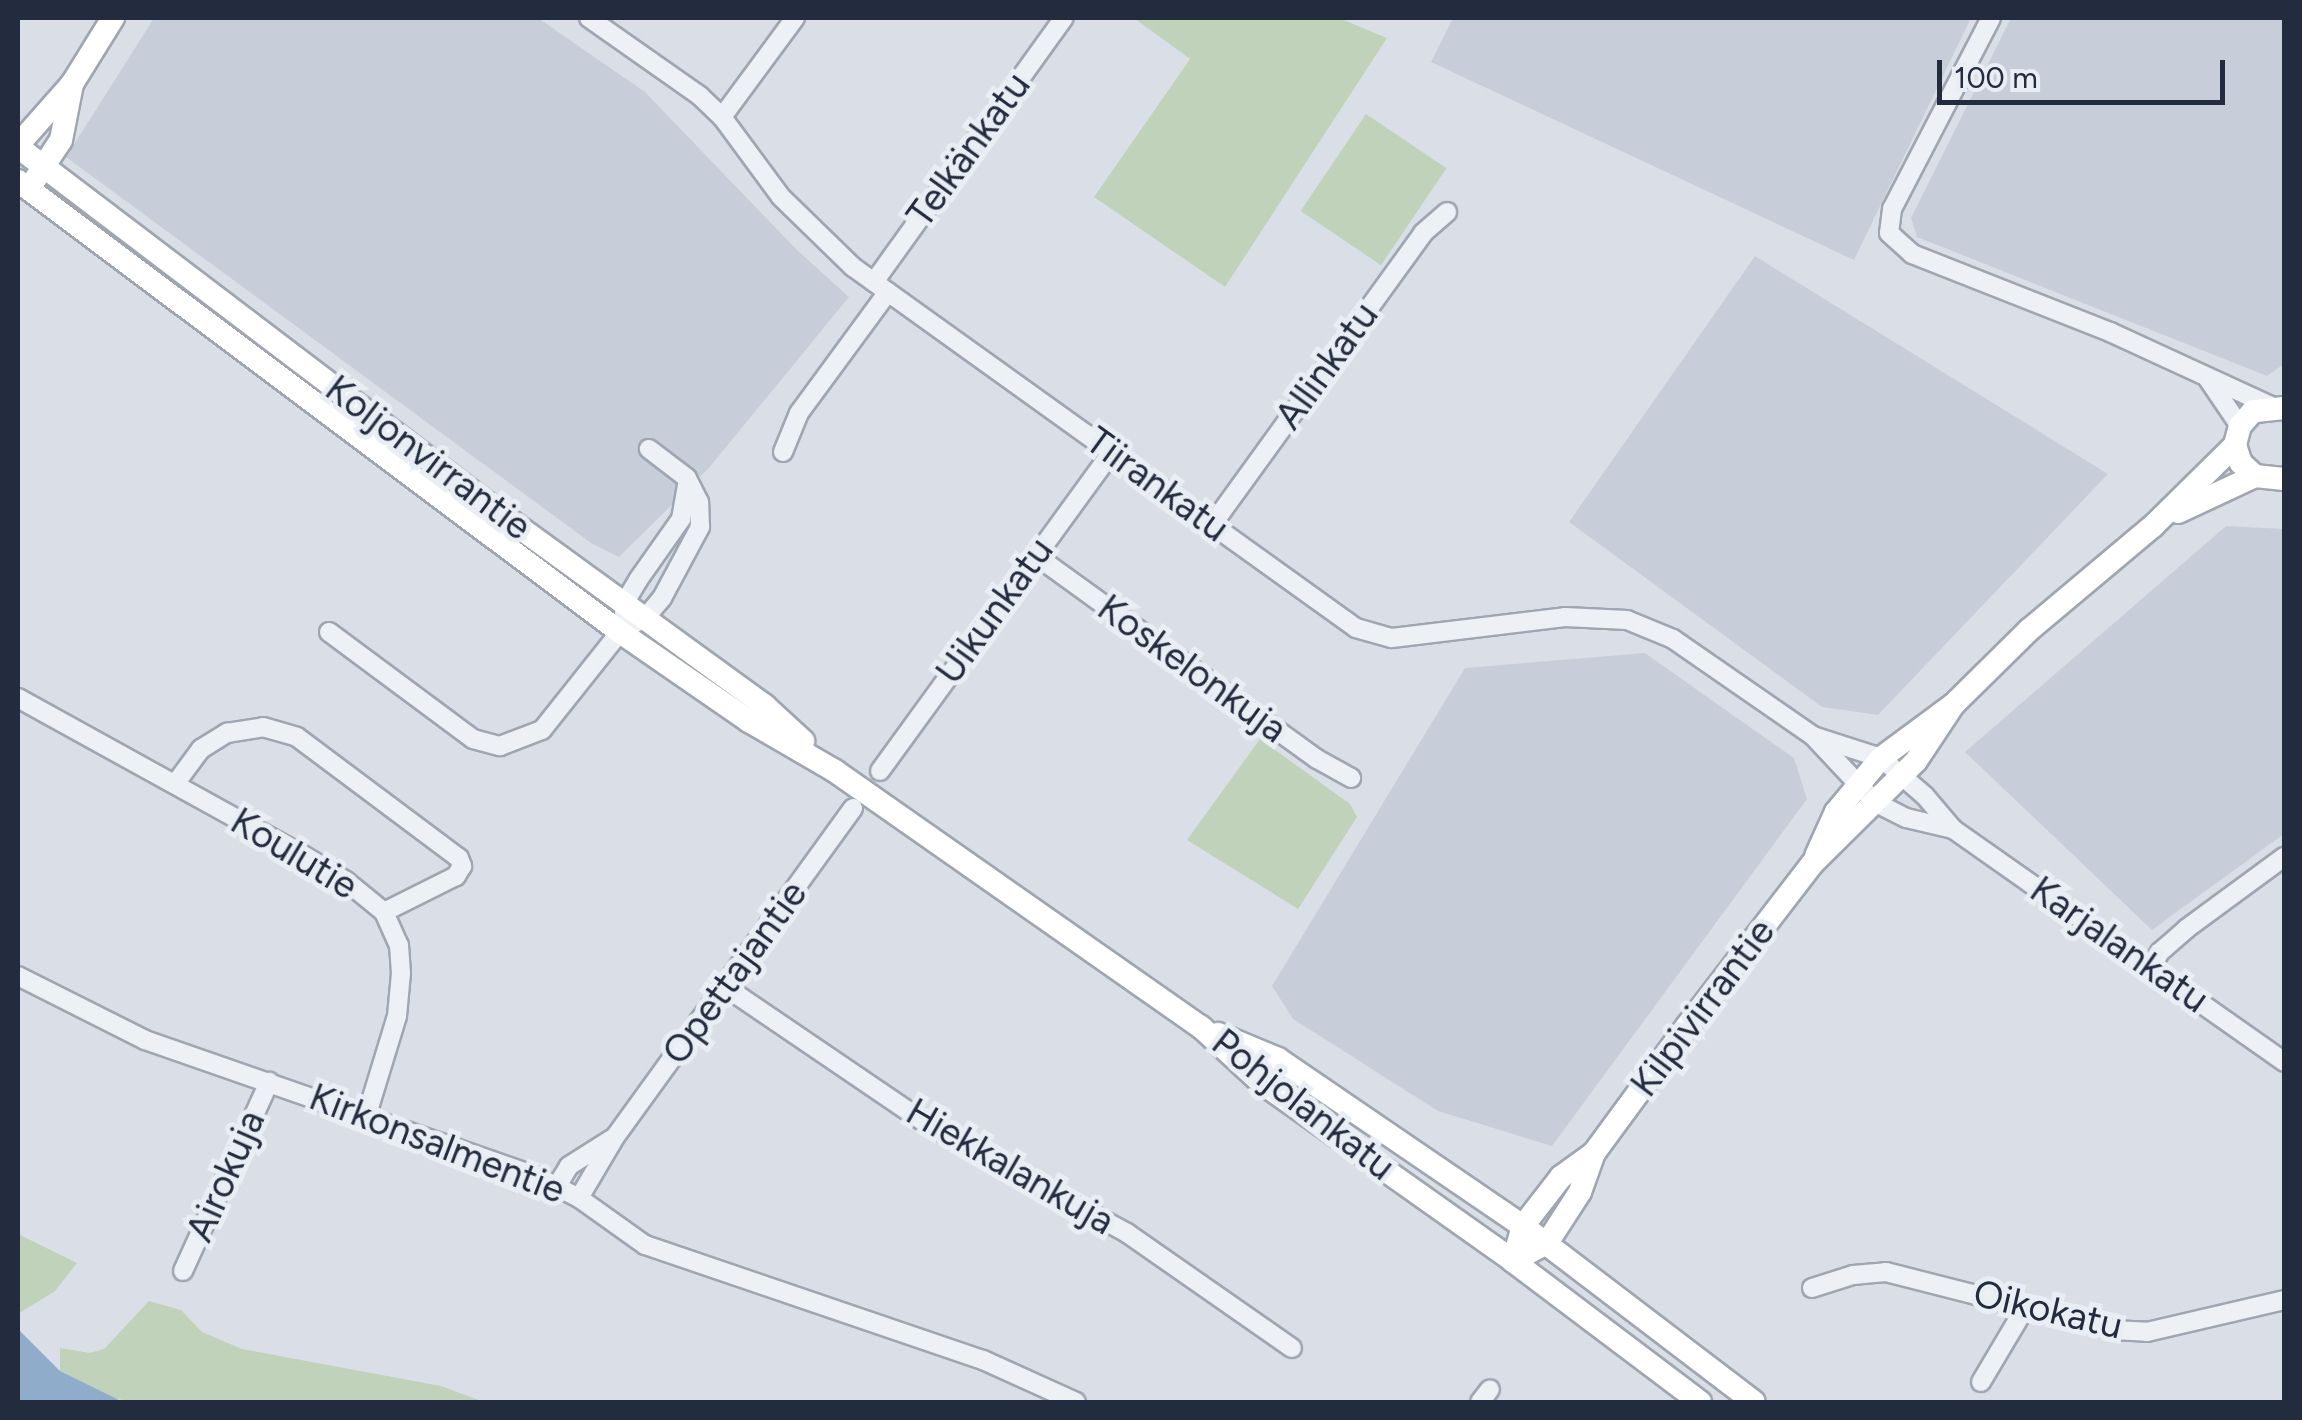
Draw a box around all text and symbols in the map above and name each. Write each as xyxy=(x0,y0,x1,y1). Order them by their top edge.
scale bar xyxy=(1942,40,2230,102)
text: 100 m xyxy=(1954,59,2038,96)
street label: Telkänkatu xyxy=(898,64,1040,236)
street label: Allinkatu xyxy=(1266,294,1388,438)
street label: Koljonvirrantie xyxy=(316,366,540,550)
street label: Tiirankatu xyxy=(1077,418,1237,552)
street label: Uikunkatu xyxy=(927,529,1063,693)
street label: Koskelonkuja xyxy=(1089,585,1295,753)
street label: Koulutie xyxy=(222,799,366,909)
street label: Karjalankatu xyxy=(2021,867,2217,1023)
street label: Opettajantie xyxy=(653,872,817,1074)
street label: Kilpivirrantie xyxy=(1621,910,1785,1106)
street label: Pohjolankatu xyxy=(1203,1020,1403,1190)
street label: Kirkonsalmentie xyxy=(303,1074,571,1214)
street label: Hiekkalankuja xyxy=(898,1089,1122,1245)
street label: Airokuja xyxy=(177,1103,275,1249)
street label: Oikokatu xyxy=(1969,1271,2127,1349)

